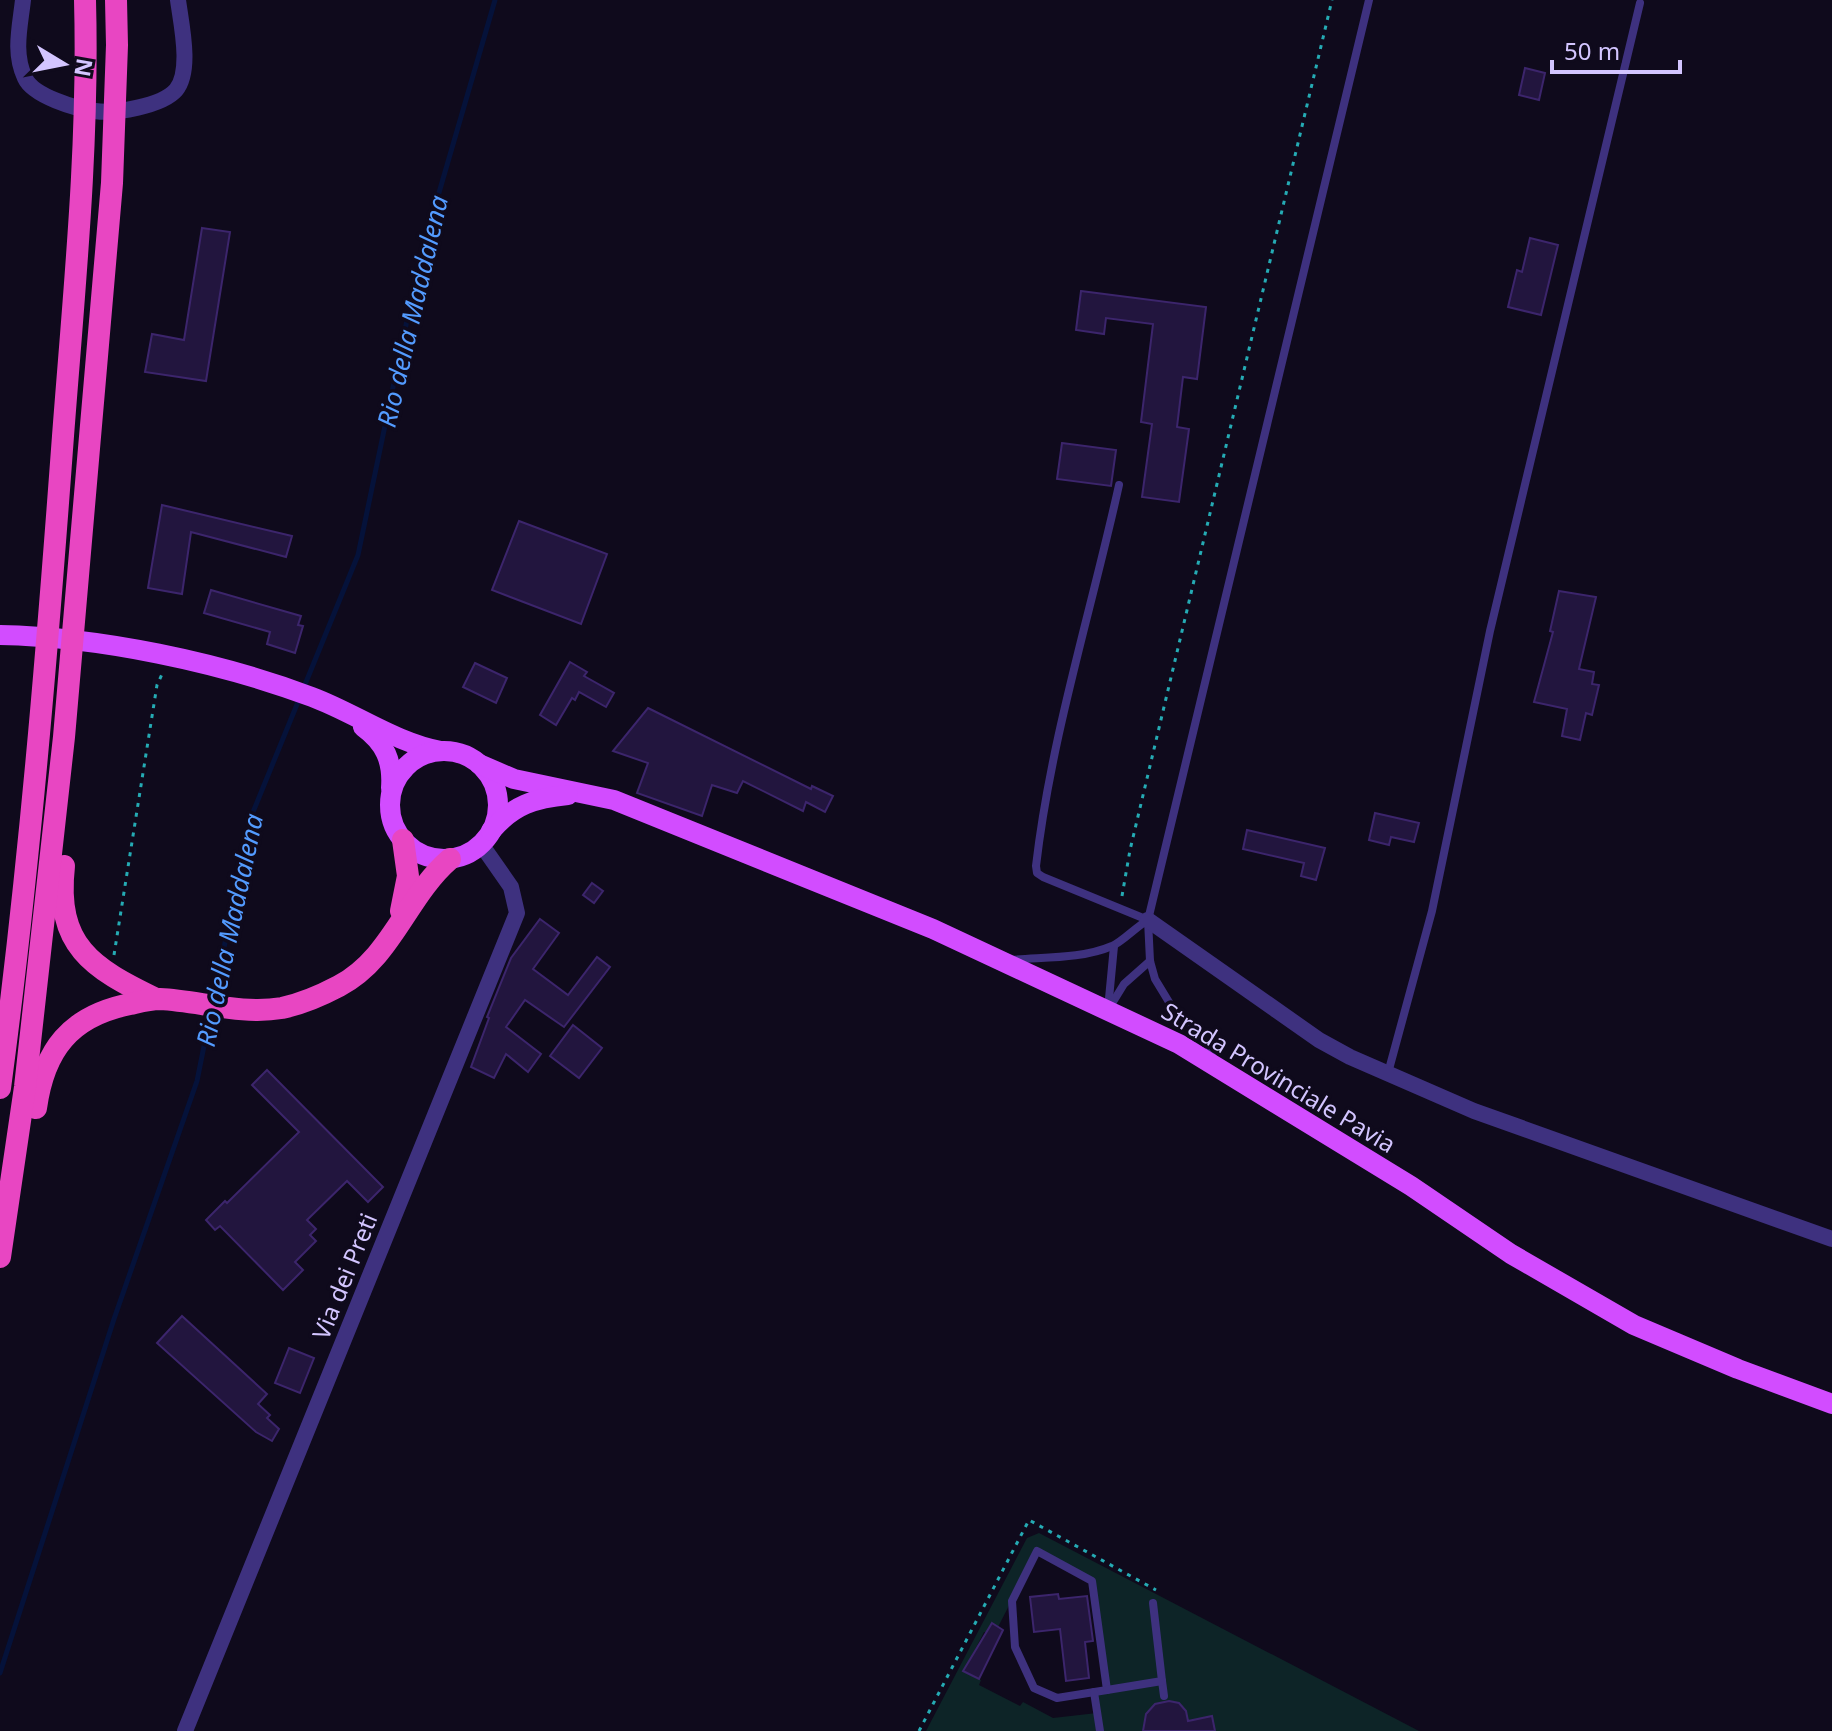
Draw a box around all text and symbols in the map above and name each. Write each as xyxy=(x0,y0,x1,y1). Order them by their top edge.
north arrow xyxy=(24,24,104,104)
scale bar xyxy=(1552,24,1680,74)
text: 50 m xyxy=(1564,34,1620,67)
text: N xyxy=(68,56,101,79)
water label: Rio della Maddalena xyxy=(368,191,456,431)
water label: Rio della Maddalena xyxy=(187,810,271,1050)
street label: Strada Provinciale Pavia xyxy=(1156,994,1402,1160)
street label: Via dei Preti xyxy=(304,1208,384,1344)

